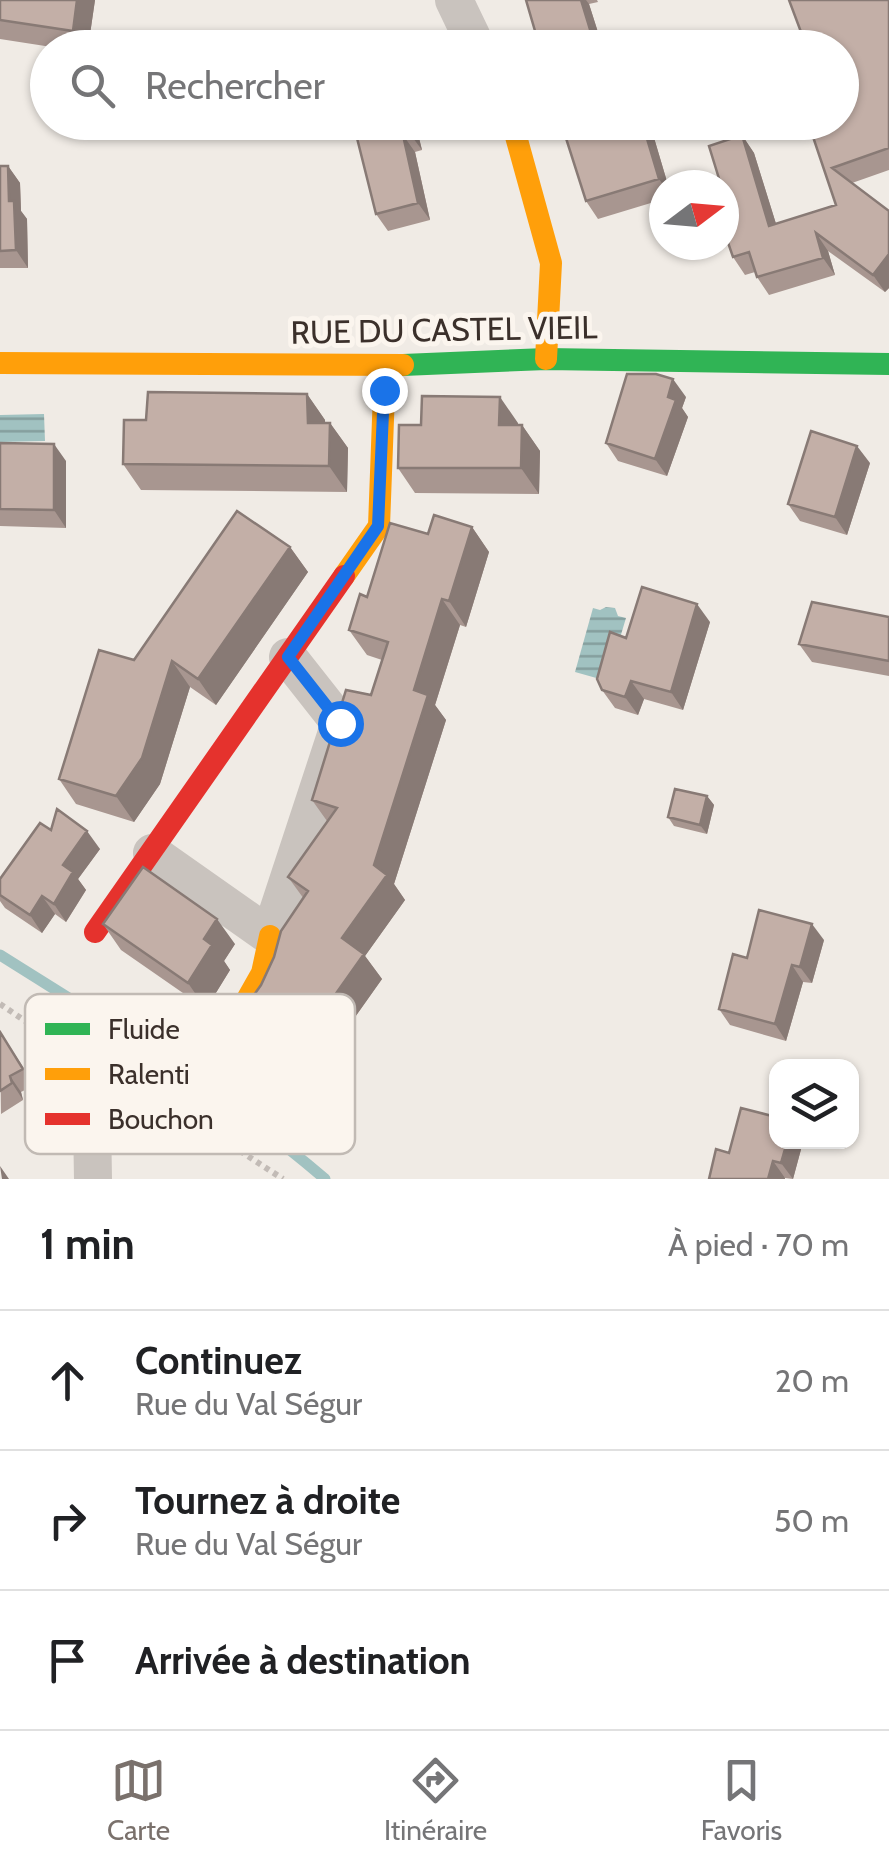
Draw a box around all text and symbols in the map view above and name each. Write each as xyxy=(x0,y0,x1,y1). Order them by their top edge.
search box xyxy=(30,30,859,140)
icon: search xyxy=(65,58,120,113)
text: Rechercher xyxy=(145,62,325,109)
north arrow xyxy=(649,170,739,260)
street label: RUE DU CASTEL VIEIL xyxy=(290,307,598,352)
route end xyxy=(362,368,408,414)
route start xyxy=(318,701,364,747)
legend xyxy=(25,994,355,1154)
text: Fluide xyxy=(108,1012,180,1046)
text: Ralenti xyxy=(108,1057,190,1091)
map controls xyxy=(769,1059,859,1149)
button: layers xyxy=(769,1059,859,1149)
text: Bouchon xyxy=(108,1102,214,1136)
text: 1 min xyxy=(40,1218,135,1270)
text: À pied · 70 m xyxy=(668,1225,849,1264)
text: Continuez xyxy=(135,1337,302,1384)
icon: ahead xyxy=(40,1353,95,1408)
text: 20 m xyxy=(775,1361,849,1400)
text: Rue du Val Ségur xyxy=(135,1384,362,1423)
text: Tournez à droite xyxy=(135,1477,400,1524)
icon: right xyxy=(40,1493,95,1548)
text: 50 m xyxy=(774,1501,849,1540)
text: Rue du Val Ségur xyxy=(135,1524,362,1563)
icon: arrive xyxy=(40,1633,95,1688)
text: Arrivée à destination xyxy=(135,1637,471,1684)
tab: Carte xyxy=(107,1753,170,1847)
tab: Itinéraire xyxy=(384,1753,487,1847)
tab: Favoris xyxy=(701,1753,782,1847)

